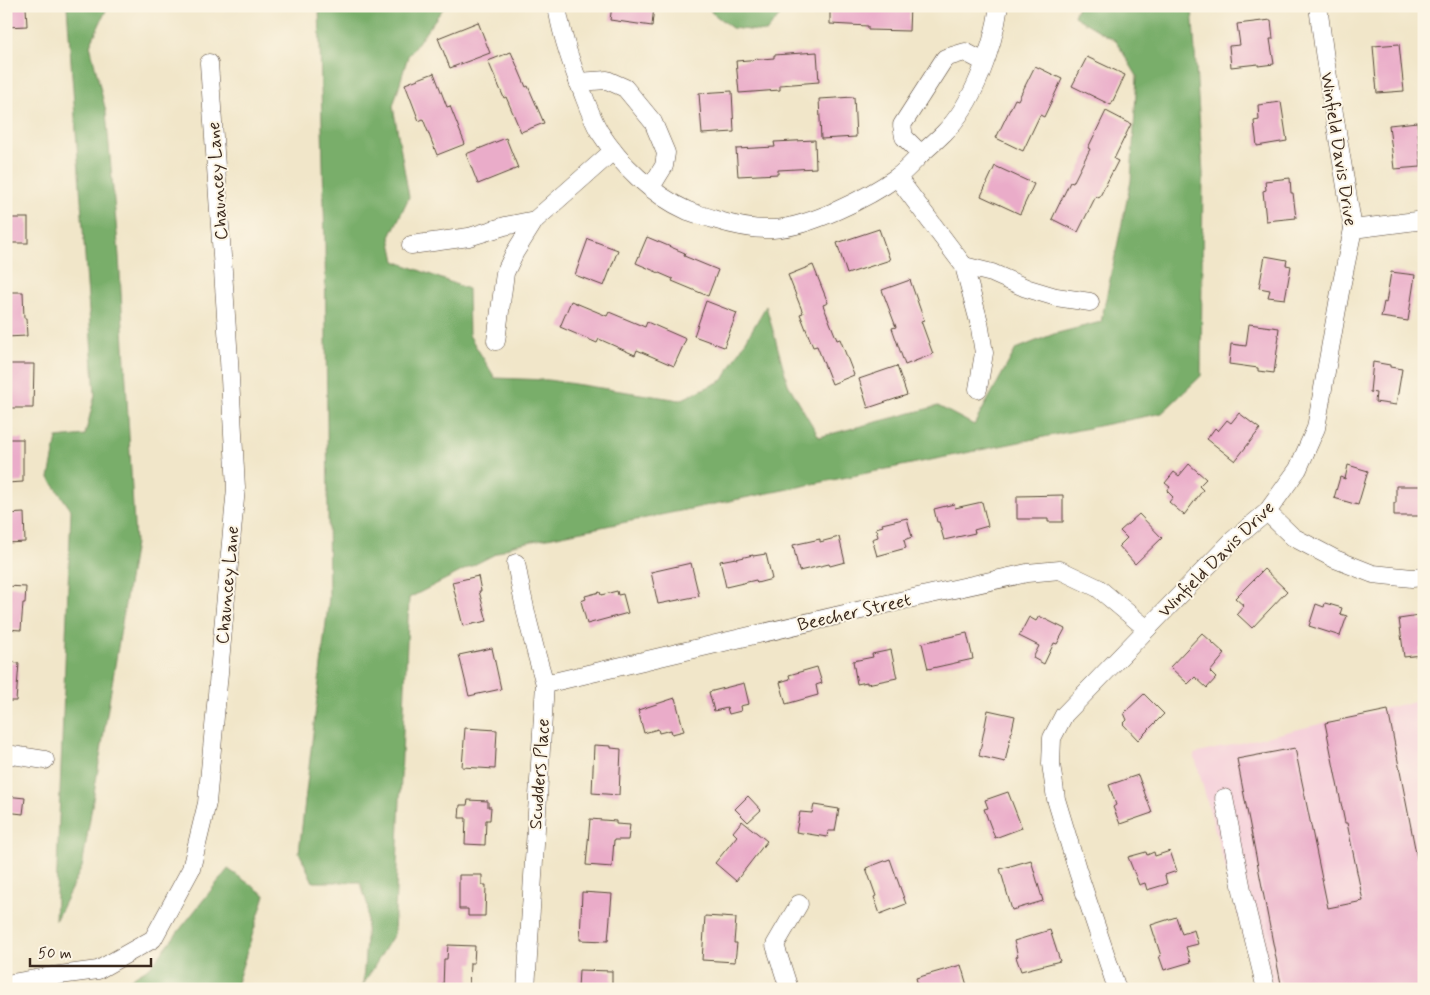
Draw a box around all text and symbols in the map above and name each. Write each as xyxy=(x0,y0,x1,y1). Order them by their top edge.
street label: Winfield Davis Drive xyxy=(1314,70,1362,228)
street label: Chauncey Lane xyxy=(202,121,234,241)
street label: Winfield Davis Drive xyxy=(1153,496,1280,623)
street label: Chauncey Lane xyxy=(211,525,245,645)
street label: Beecher Street xyxy=(795,588,914,638)
street label: Scudders Place xyxy=(524,718,556,830)
scale bar xyxy=(30,935,151,967)
text: 50 m xyxy=(38,944,72,964)

